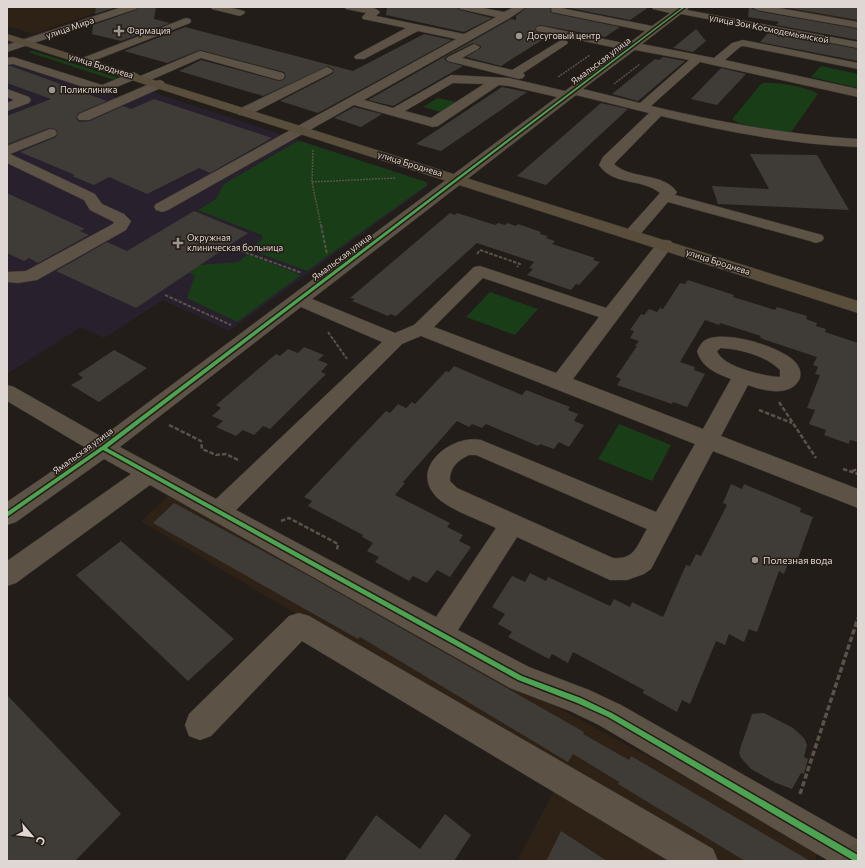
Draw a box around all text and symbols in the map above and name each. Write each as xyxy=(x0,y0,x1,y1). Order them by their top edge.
street label: улица Зои Космодемьянской xyxy=(708,12,830,46)
street label: улица Мира xyxy=(44,14,96,41)
place label: Фармация xyxy=(127,25,171,36)
marker: Фармация xyxy=(114,26,124,36)
place label: Досуговый центр xyxy=(527,30,601,41)
marker: Досуговый центр xyxy=(514,31,524,41)
street label: Ямальская улица xyxy=(569,34,633,87)
street label: улица Броднева xyxy=(67,50,135,81)
place label: Поликлиника xyxy=(60,84,118,95)
marker: Поликлиника xyxy=(47,85,57,95)
street label: улица Броднева xyxy=(376,148,444,179)
street label: Ямальская улица xyxy=(310,230,374,283)
place label: Окружная клиническая больница xyxy=(187,232,283,253)
marker: Окружная клиническая больница xyxy=(172,237,184,249)
street label: улица Броднева xyxy=(685,246,752,277)
street label: Ямальская улица xyxy=(50,425,115,476)
place label: Полезная вода xyxy=(763,554,833,566)
marker: Полезная вода xyxy=(750,555,760,565)
north arrow xyxy=(12,816,52,856)
text: С xyxy=(34,835,49,848)

